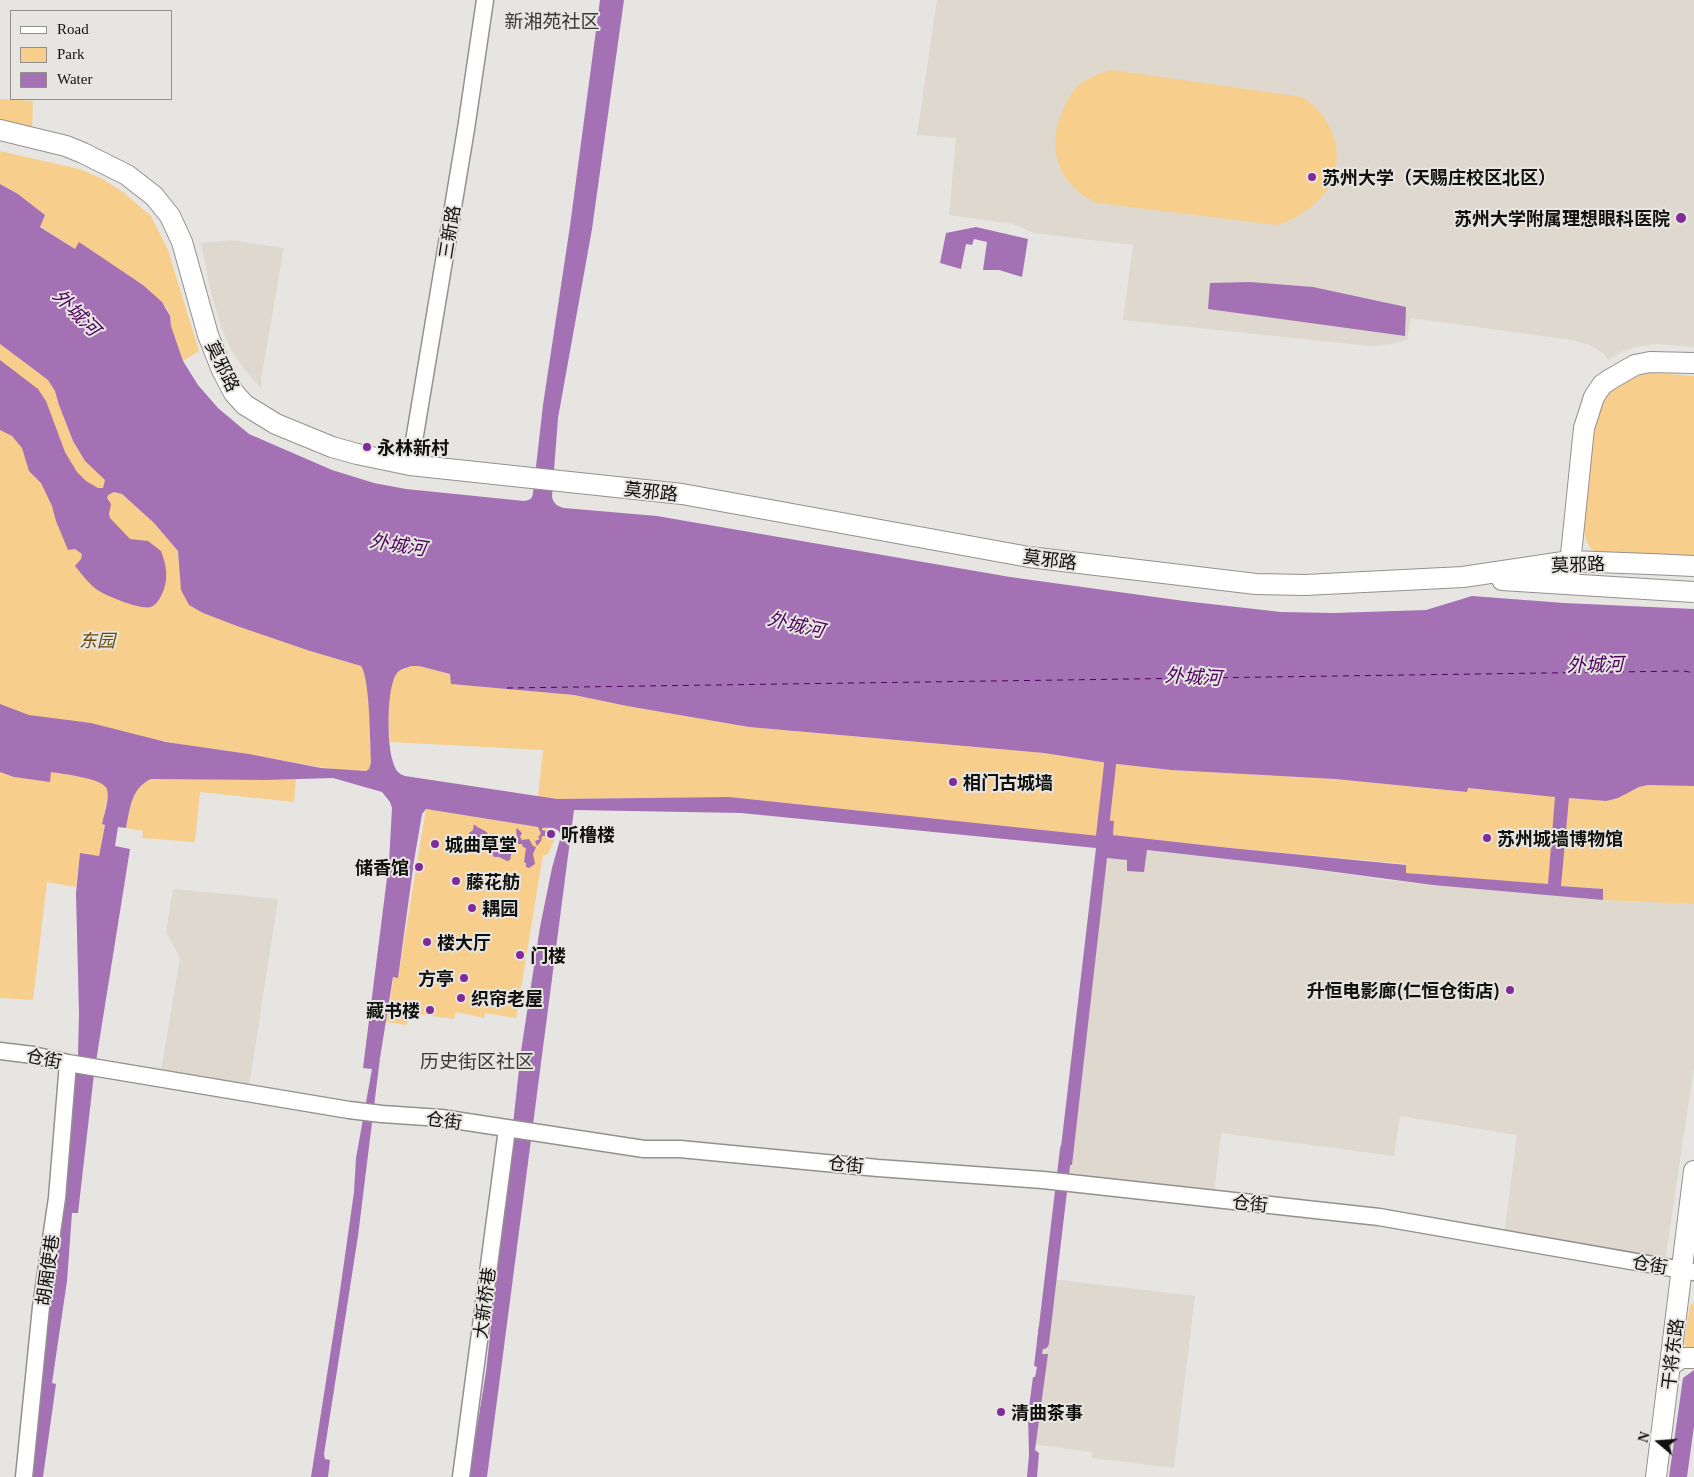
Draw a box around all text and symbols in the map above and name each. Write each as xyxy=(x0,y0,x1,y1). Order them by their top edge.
legend xyxy=(10,10,172,100)
district label: 新湘苑社区 xyxy=(505,10,599,32)
text: Road xyxy=(57,21,89,37)
text: Park xyxy=(57,46,85,62)
text: Water xyxy=(57,71,92,87)
place label: 苏州大学（天赐庄校区北区） xyxy=(1322,166,1556,188)
marker: 苏州大学（天赐庄校区北区） xyxy=(1306,171,1318,183)
street label: 三新路 xyxy=(434,204,464,260)
place label: 苏州大学附属理想眼科医院 xyxy=(1454,207,1670,229)
marker: 苏州大学附属理想眼科医院 xyxy=(1674,211,1688,225)
water label: 外城河 xyxy=(49,284,105,340)
street label: 莫邪路 xyxy=(201,337,245,395)
place label: 永林新村 xyxy=(377,436,449,458)
marker: 永林新村 xyxy=(361,441,373,453)
street label: 莫邪路 xyxy=(623,477,679,505)
water label: 外城河 xyxy=(368,528,428,560)
street label: 莫邪路 xyxy=(1022,545,1078,573)
street label: 莫邪路 xyxy=(1551,552,1605,576)
water label: 外城河 xyxy=(766,606,826,642)
park label: 东园 xyxy=(79,629,115,651)
water label: 外城河 xyxy=(1566,652,1624,676)
water label: 外城河 xyxy=(1164,663,1222,689)
place label: 相门古城墙 xyxy=(963,771,1053,793)
marker: 相门古城墙 xyxy=(947,776,959,788)
place label: 听橹楼 xyxy=(561,823,615,845)
place label: 苏州城墙博物馆 xyxy=(1497,827,1623,849)
marker: 听橹楼 xyxy=(545,828,557,840)
marker: 苏州城墙博物馆 xyxy=(1481,832,1493,844)
place label: 城曲草堂 xyxy=(445,833,517,855)
marker: 城曲草堂 xyxy=(429,838,441,850)
place label: 储香馆 xyxy=(355,856,409,878)
marker: 储香馆 xyxy=(413,861,425,873)
place label: 藤花舫 xyxy=(466,870,520,892)
marker: 藤花舫 xyxy=(450,875,462,887)
place label: 耦园 xyxy=(482,897,518,919)
marker: 耦园 xyxy=(466,902,478,914)
place label: 楼大厅 xyxy=(437,931,491,953)
marker: 楼大厅 xyxy=(421,936,433,948)
place label: 门楼 xyxy=(530,944,566,966)
marker: 门楼 xyxy=(514,949,526,961)
place label: 方亭 xyxy=(418,967,454,989)
marker: 方亭 xyxy=(458,972,470,984)
place label: 升恒电影廊(仁恒仓街店) xyxy=(1306,979,1500,1001)
marker: 升恒电影廊(仁恒仓街店) xyxy=(1504,984,1516,996)
place label: 织帘老屋 xyxy=(471,987,543,1009)
marker: 织帘老屋 xyxy=(455,992,467,1004)
place label: 藏书楼 xyxy=(366,999,420,1021)
marker: 藏书楼 xyxy=(424,1004,436,1016)
street label: 仓街 xyxy=(24,1044,64,1072)
district label: 历史街区社区 xyxy=(420,1050,534,1072)
street label: 仓街 xyxy=(425,1107,463,1133)
street label: 仓街 xyxy=(827,1151,865,1177)
street label: 仓街 xyxy=(1231,1190,1269,1216)
street label: 胡厢使巷 xyxy=(31,1233,63,1307)
street label: 仓街 xyxy=(1630,1250,1670,1278)
street label: 大新桥巷 xyxy=(469,1266,499,1340)
street label: 干将东路 xyxy=(1657,1317,1687,1391)
place label: 清曲茶事 xyxy=(1011,1401,1083,1423)
marker: 清曲茶事 xyxy=(995,1406,1007,1418)
north arrow xyxy=(1634,1417,1684,1467)
text: N xyxy=(1636,1430,1653,1444)

